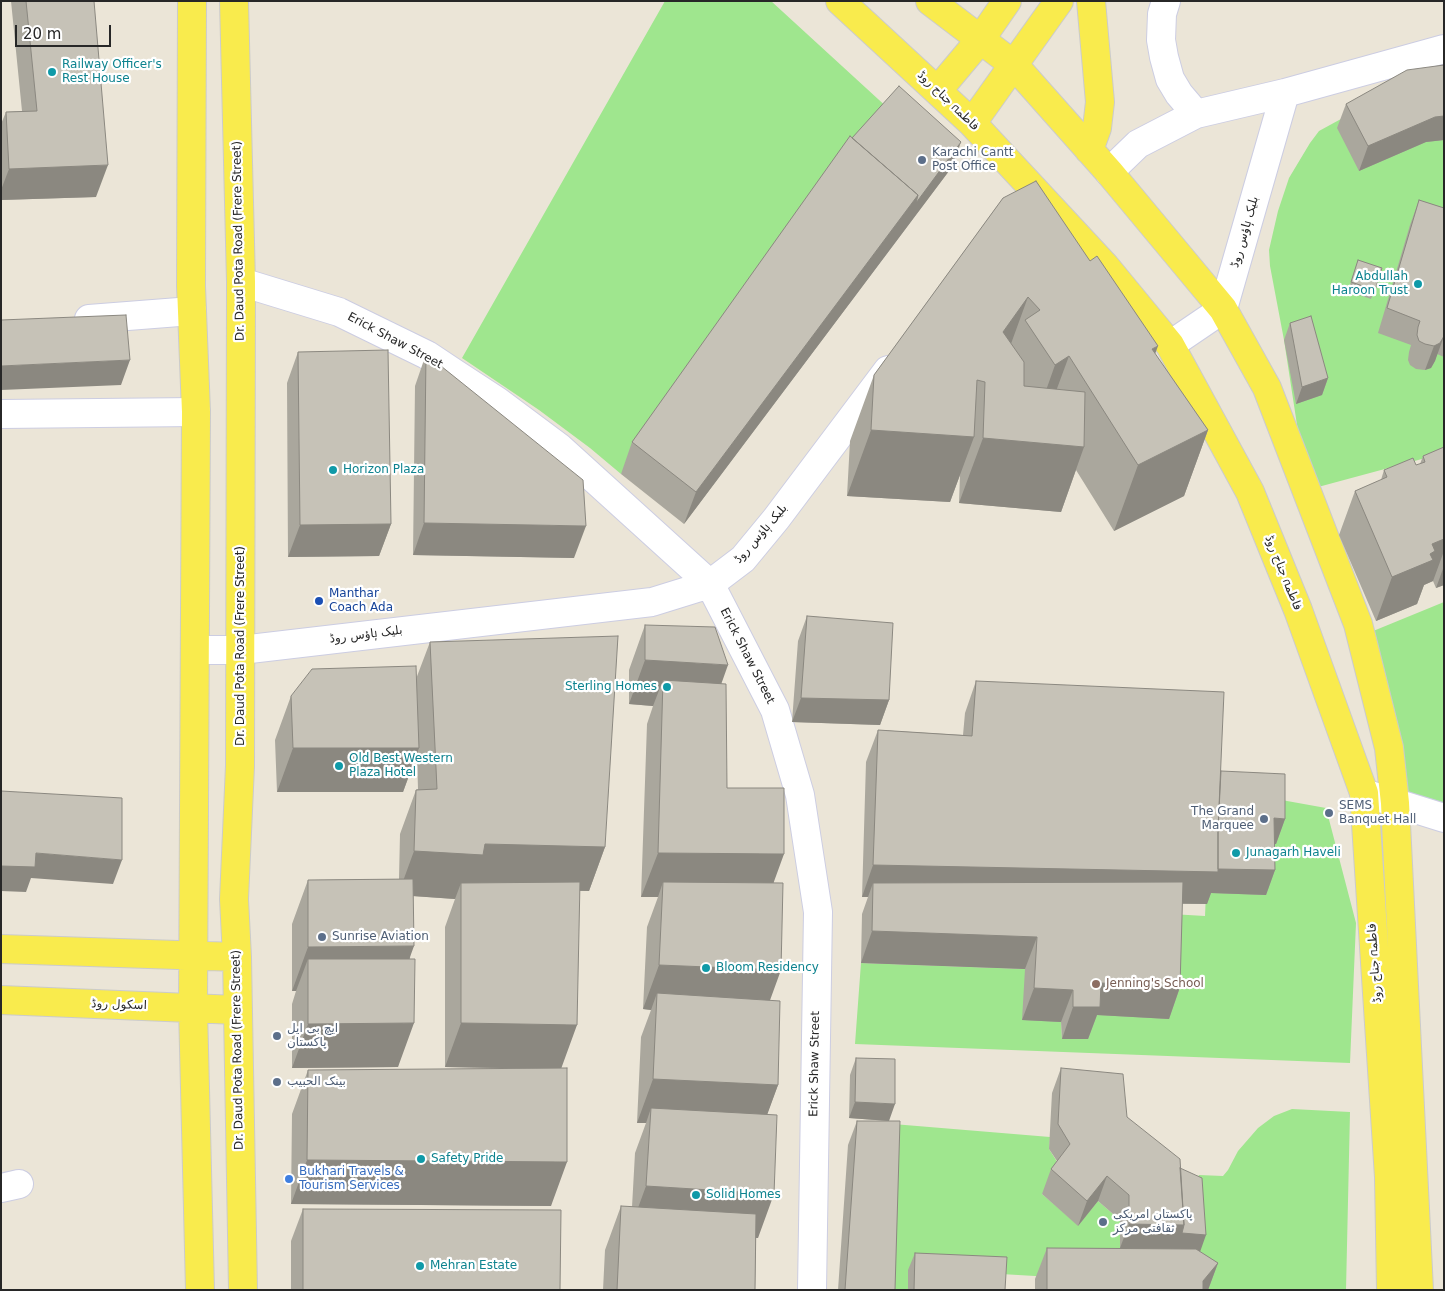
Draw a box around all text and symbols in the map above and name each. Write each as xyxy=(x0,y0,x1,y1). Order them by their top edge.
scale bar xyxy=(18,15,114,47)
text: 20 m xyxy=(23,25,61,43)
place label: Railway Officer's Rest House xyxy=(62,58,162,86)
marker: Railway Officer's Rest House xyxy=(46,66,58,78)
street label: فاطمہ جناح روڈ xyxy=(914,68,982,134)
street label: Dr. Daud Pota Road (Frere Street) xyxy=(230,141,248,341)
place label: Karachi Cantt Post Office xyxy=(932,146,1013,174)
marker: Karachi Cantt Post Office xyxy=(916,154,928,166)
street label: بلیک ہاؤس روڈ xyxy=(1228,195,1262,269)
place label: Abdullah Haroon Trust xyxy=(1332,270,1408,298)
marker: Abdullah Haroon Trust xyxy=(1412,278,1424,290)
street label: Erick Shaw Street xyxy=(345,310,445,372)
place label: Horizon Plaza xyxy=(343,463,424,477)
marker: Horizon Plaza xyxy=(327,464,339,476)
street label: بلیک ہاؤس روڈ xyxy=(731,502,791,566)
street label: فاطمہ جناح روڈ xyxy=(1261,533,1305,613)
street label: Dr. Daud Pota Road (Frere Street) xyxy=(234,546,248,746)
place label: Manthar Coach Ada xyxy=(329,587,393,615)
marker: Manthar Coach Ada xyxy=(313,595,325,607)
street label: Erick Shaw Street xyxy=(717,606,777,706)
street label: بلیک ہاؤس روڈ xyxy=(329,623,403,647)
place label: Sterling Homes xyxy=(565,680,657,694)
marker: Sterling Homes xyxy=(661,681,673,693)
place label: Old Best Western Plaza Hotel xyxy=(349,752,453,780)
marker: Old Best Western Plaza Hotel xyxy=(333,760,345,772)
place label: SEMS Banquet Hall xyxy=(1339,799,1416,827)
place label: The Grand Marquee xyxy=(1191,805,1254,833)
marker: SEMS Banquet Hall xyxy=(1323,807,1335,819)
marker: The Grand Marquee xyxy=(1258,813,1270,825)
place label: Junagarh Haveli xyxy=(1246,846,1341,860)
marker: Junagarh Haveli xyxy=(1230,847,1242,859)
street label: فاطمہ جناح روڈ xyxy=(1365,923,1385,1003)
place label: Sunrise Aviation xyxy=(332,930,429,944)
marker: Sunrise Aviation xyxy=(316,931,328,943)
street label: Dr. Daud Pota Road (Frere Street) xyxy=(229,950,247,1150)
place label: Bloom Residency xyxy=(716,961,819,975)
marker: Bloom Residency xyxy=(700,962,712,974)
place label: Jenning's School xyxy=(1106,977,1204,991)
marker: Jenning's School xyxy=(1090,978,1102,990)
street label: اسکول روڈ xyxy=(91,997,147,1013)
street label: Erick Shaw Street xyxy=(807,1011,823,1117)
place label: ایچ بی ایل پاکستان xyxy=(287,1022,338,1050)
marker: ایچ بی ایل پاکستان xyxy=(271,1030,283,1042)
place label: بينک الحبيب xyxy=(287,1075,346,1089)
marker: بينک الحبيب xyxy=(271,1076,283,1088)
place label: Safety Pride xyxy=(431,1152,503,1166)
marker: Safety Pride xyxy=(415,1153,427,1165)
place label: Bukhari Travels & Tourism Services xyxy=(299,1165,404,1193)
marker: Bukhari Travels & Tourism Services xyxy=(283,1173,295,1185)
place label: Solid Homes xyxy=(706,1188,781,1202)
marker: Solid Homes xyxy=(690,1189,702,1201)
place label: پاکستان امریکی ثقافتی مرکز xyxy=(1113,1208,1193,1236)
marker: پاکستان امریکی ثقافتی مرکز xyxy=(1097,1216,1109,1228)
place label: Mehran Estate xyxy=(430,1259,517,1273)
marker: Mehran Estate xyxy=(414,1260,426,1272)

